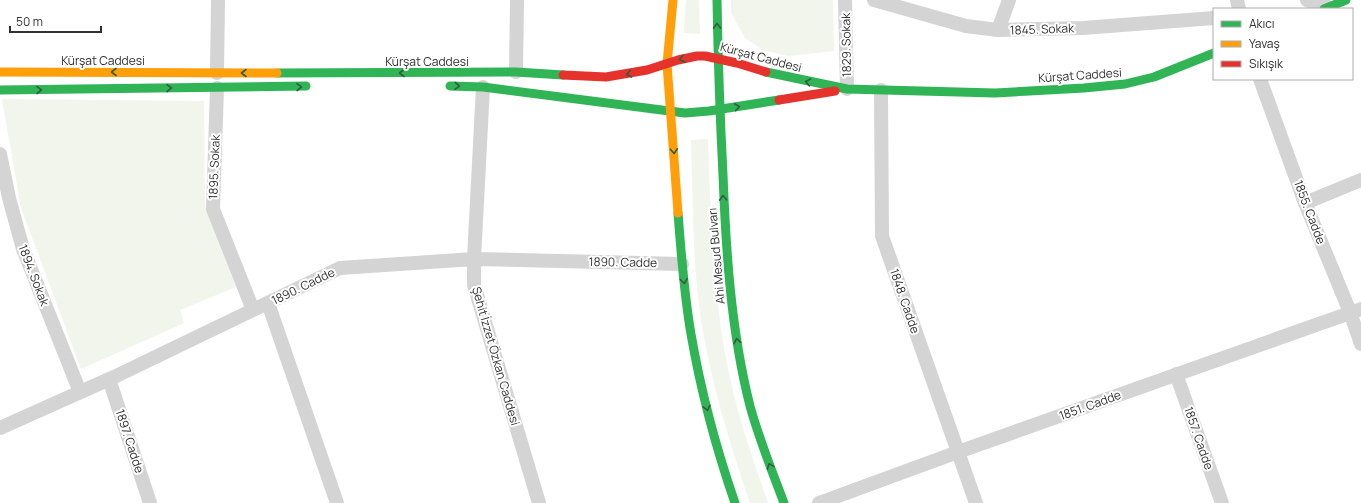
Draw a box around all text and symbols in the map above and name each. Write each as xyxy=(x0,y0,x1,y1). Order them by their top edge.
scale bar xyxy=(10,8,101,34)
legend xyxy=(1213,8,1353,80)
street label: 1829. Sokak xyxy=(837,12,855,77)
text: 50 m xyxy=(16,13,43,30)
text: Akıcı xyxy=(1249,15,1275,32)
street label: 1845. Sokak xyxy=(1010,19,1075,39)
one-way arrow xyxy=(713,23,721,29)
text: Yavaş xyxy=(1249,35,1280,52)
street label: Kürşat Caddesi xyxy=(718,38,804,76)
street label: Kürşat Caddesi xyxy=(61,52,145,69)
street label: Kürşat Caddesi xyxy=(385,53,469,70)
one-way arrow xyxy=(679,54,686,63)
text: Sıkışık xyxy=(1249,55,1284,72)
street label: Kürşat Caddesi xyxy=(1038,64,1122,86)
one-way arrow xyxy=(111,68,117,76)
one-way arrow xyxy=(241,69,247,77)
one-way arrow xyxy=(399,69,405,77)
one-way arrow xyxy=(626,69,632,78)
one-way arrow xyxy=(805,78,812,86)
one-way arrow xyxy=(296,82,302,91)
one-way arrow xyxy=(454,82,460,90)
one-way arrow xyxy=(166,84,172,92)
one-way arrow xyxy=(36,86,42,94)
one-way arrow xyxy=(734,103,741,112)
street label: 1895. Sokak xyxy=(204,133,224,200)
one-way arrow xyxy=(670,148,679,154)
street label: 1855. Cadde xyxy=(1290,177,1330,247)
one-way arrow xyxy=(719,195,728,201)
street label: Ahi Mesud Bulvarı xyxy=(703,207,729,305)
street label: 1894. Sokak xyxy=(15,242,54,309)
street label: 1890. Cadde xyxy=(589,253,657,271)
street label: 1890. Cadde xyxy=(269,263,337,309)
street label: 1848. Cadde xyxy=(886,266,924,336)
one-way arrow xyxy=(679,278,688,284)
street label: Şehit İzzet Özkan Caddesi xyxy=(468,285,524,427)
one-way arrow xyxy=(733,338,742,344)
street label: 1851. Cadde xyxy=(1057,386,1123,424)
street label: 1857. Cadde xyxy=(1180,404,1218,472)
one-way arrow xyxy=(702,405,711,412)
street label: 1897. Cadde xyxy=(112,407,148,475)
one-way arrow xyxy=(767,463,775,470)

